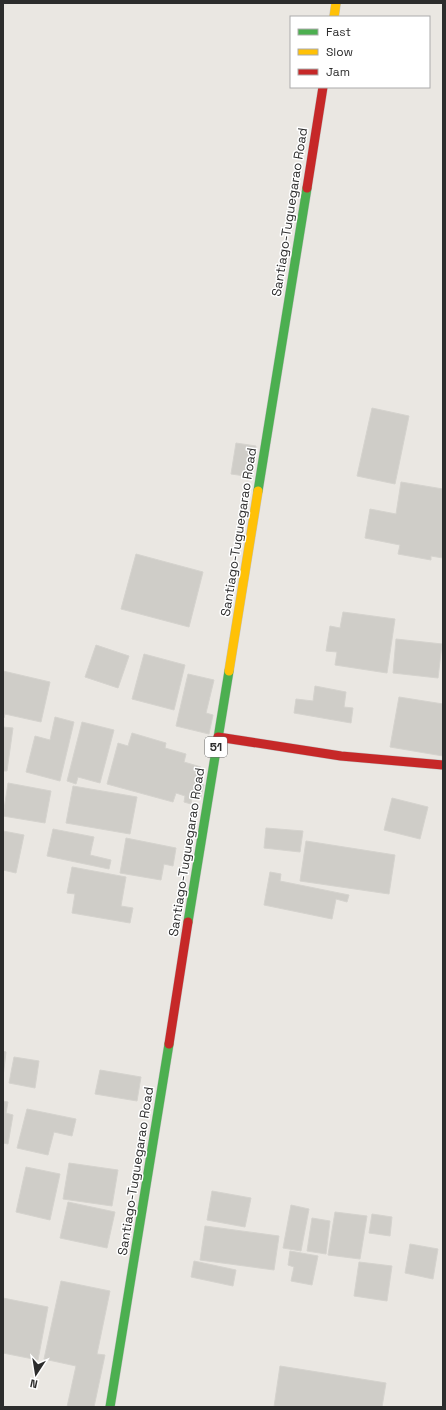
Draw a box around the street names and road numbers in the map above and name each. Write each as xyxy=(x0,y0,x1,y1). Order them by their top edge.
street label: Santiago-Tuguegarao Road xyxy=(268,127,311,298)
street label: Santiago-Tuguegarao Road xyxy=(217,447,260,618)
road number: 51 xyxy=(205,737,227,757)
street label: Santiago-Tuguegarao Road xyxy=(165,767,208,938)
street label: Santiago-Tuguegarao Road xyxy=(114,1086,157,1257)

